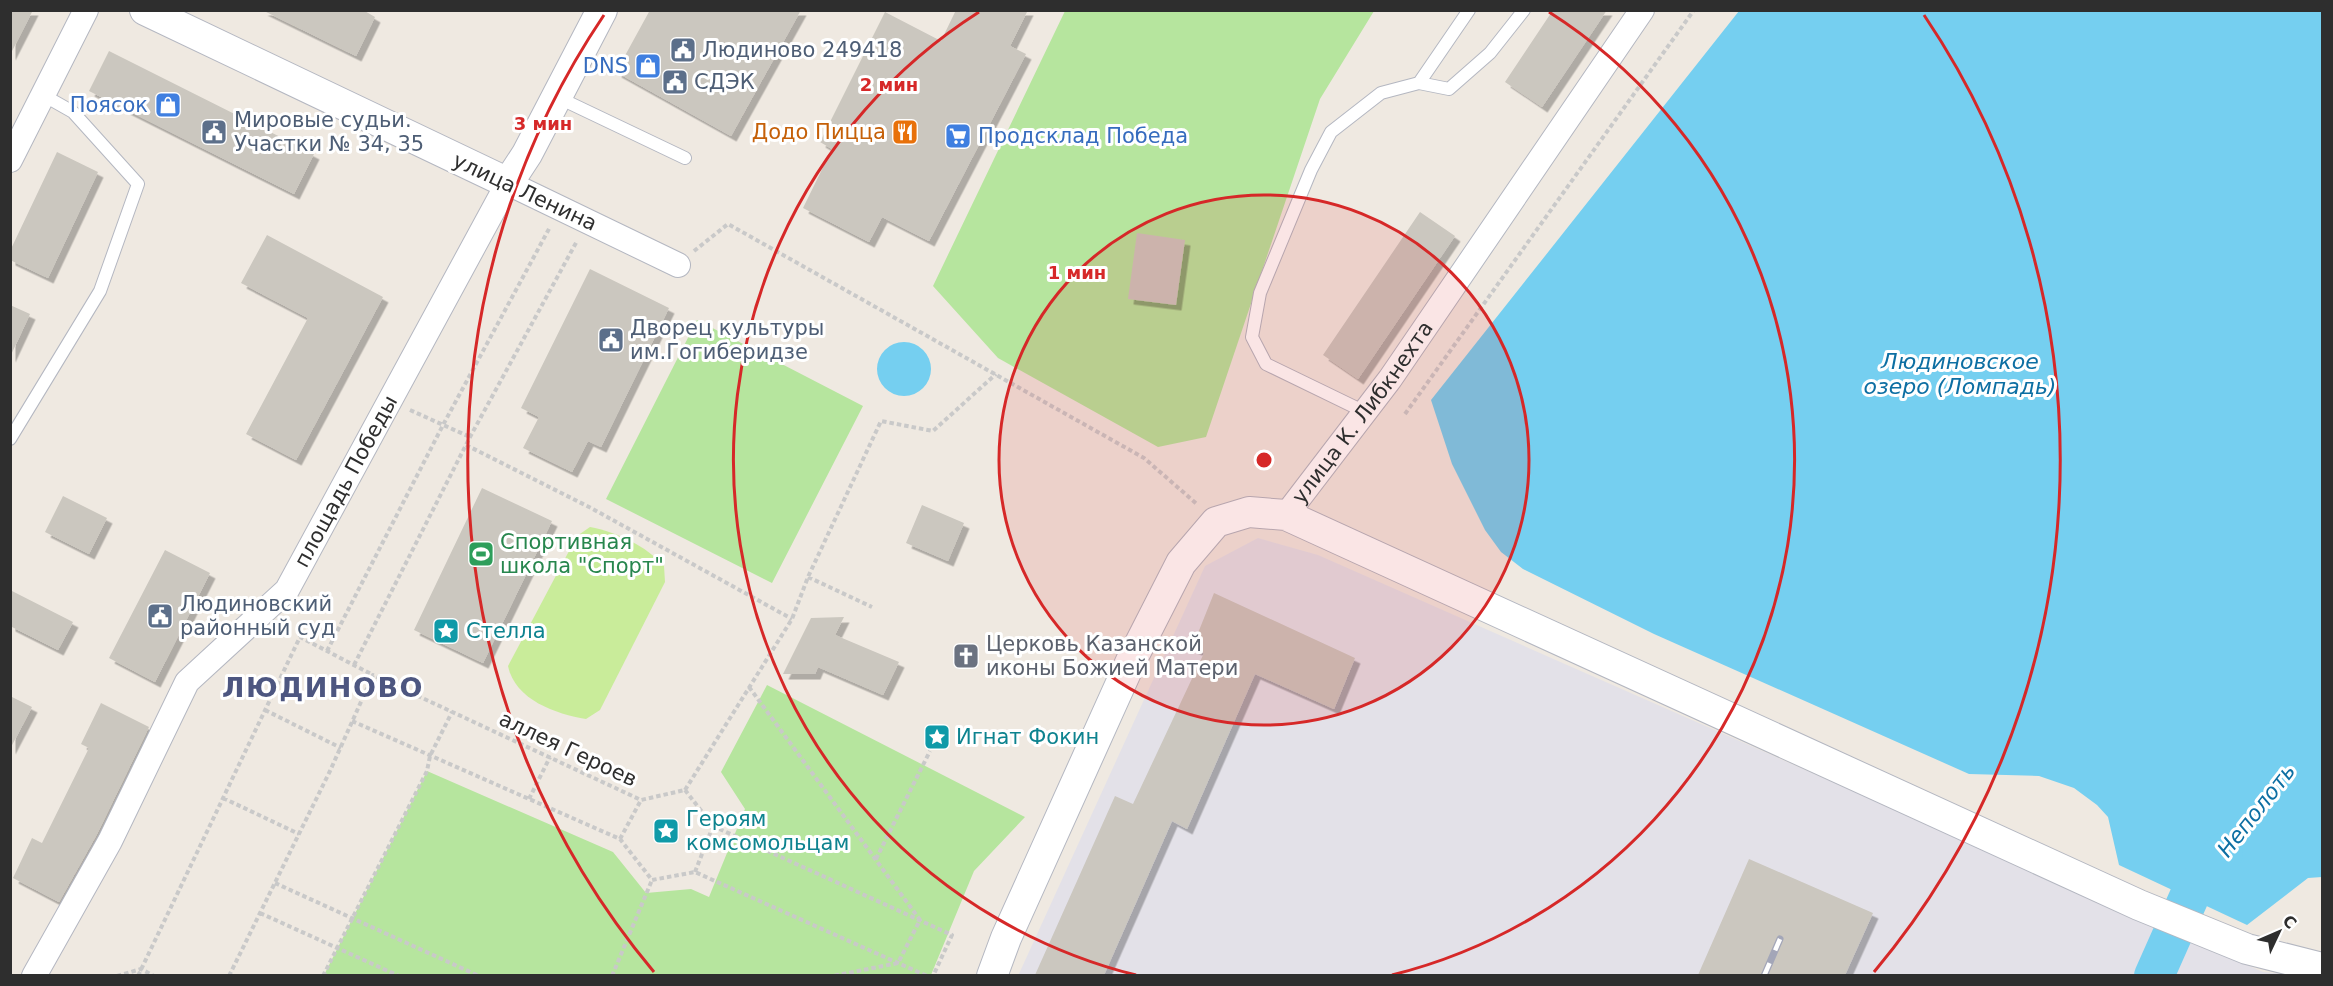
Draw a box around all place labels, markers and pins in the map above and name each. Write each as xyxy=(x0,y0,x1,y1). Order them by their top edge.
public building icon: Людиново 249418 xyxy=(668,35,698,65)
place label: Людиново 249418 xyxy=(702,38,902,62)
shop icon: DNS xyxy=(633,51,663,81)
place label: DNS xyxy=(583,54,628,78)
public building icon: СДЭК xyxy=(660,67,690,97)
place label: СДЭК xyxy=(694,70,755,94)
shop icon: Поясок xyxy=(153,90,183,120)
place label: Поясок xyxy=(70,93,148,117)
place label: Мировые судьи. Участки № 34, 35 xyxy=(234,108,424,156)
public building icon: Мировые судьи. Участки № 34, 35 xyxy=(199,117,229,147)
restaurant icon: Додо Пицца xyxy=(890,117,920,147)
place label: Додо Пицца xyxy=(752,120,886,144)
supermarket icon: Продсклад Победа xyxy=(943,121,973,151)
place label: Продсклад Победа xyxy=(978,124,1188,148)
place label: Дворец культуры им.Гогиберидзе xyxy=(630,316,824,364)
public building icon: Дворец культуры им.Гогиберидзе xyxy=(596,325,626,355)
centre of rings xyxy=(1254,450,1274,470)
place label: Спортивная школа "Спорт" xyxy=(500,530,664,578)
sports icon: Спортивная школа "Спорт" xyxy=(466,539,496,569)
place label: Людиновский районный суд xyxy=(180,592,336,640)
public building icon: Людиновский районный суд xyxy=(145,601,175,631)
place icon: Стелла xyxy=(431,616,461,646)
place label: Стелла xyxy=(466,619,546,643)
place label: Церковь Казанской иконы Божией Матери xyxy=(986,632,1238,680)
church icon: Церковь Казанской иконы Божией Матери xyxy=(951,641,981,671)
place icon: Игнат Фокин xyxy=(922,722,952,752)
place label: Игнат Фокин xyxy=(956,725,1099,749)
place label: Героям комсомольцам xyxy=(686,807,849,855)
place icon: Героям комсомольцам xyxy=(651,816,681,846)

